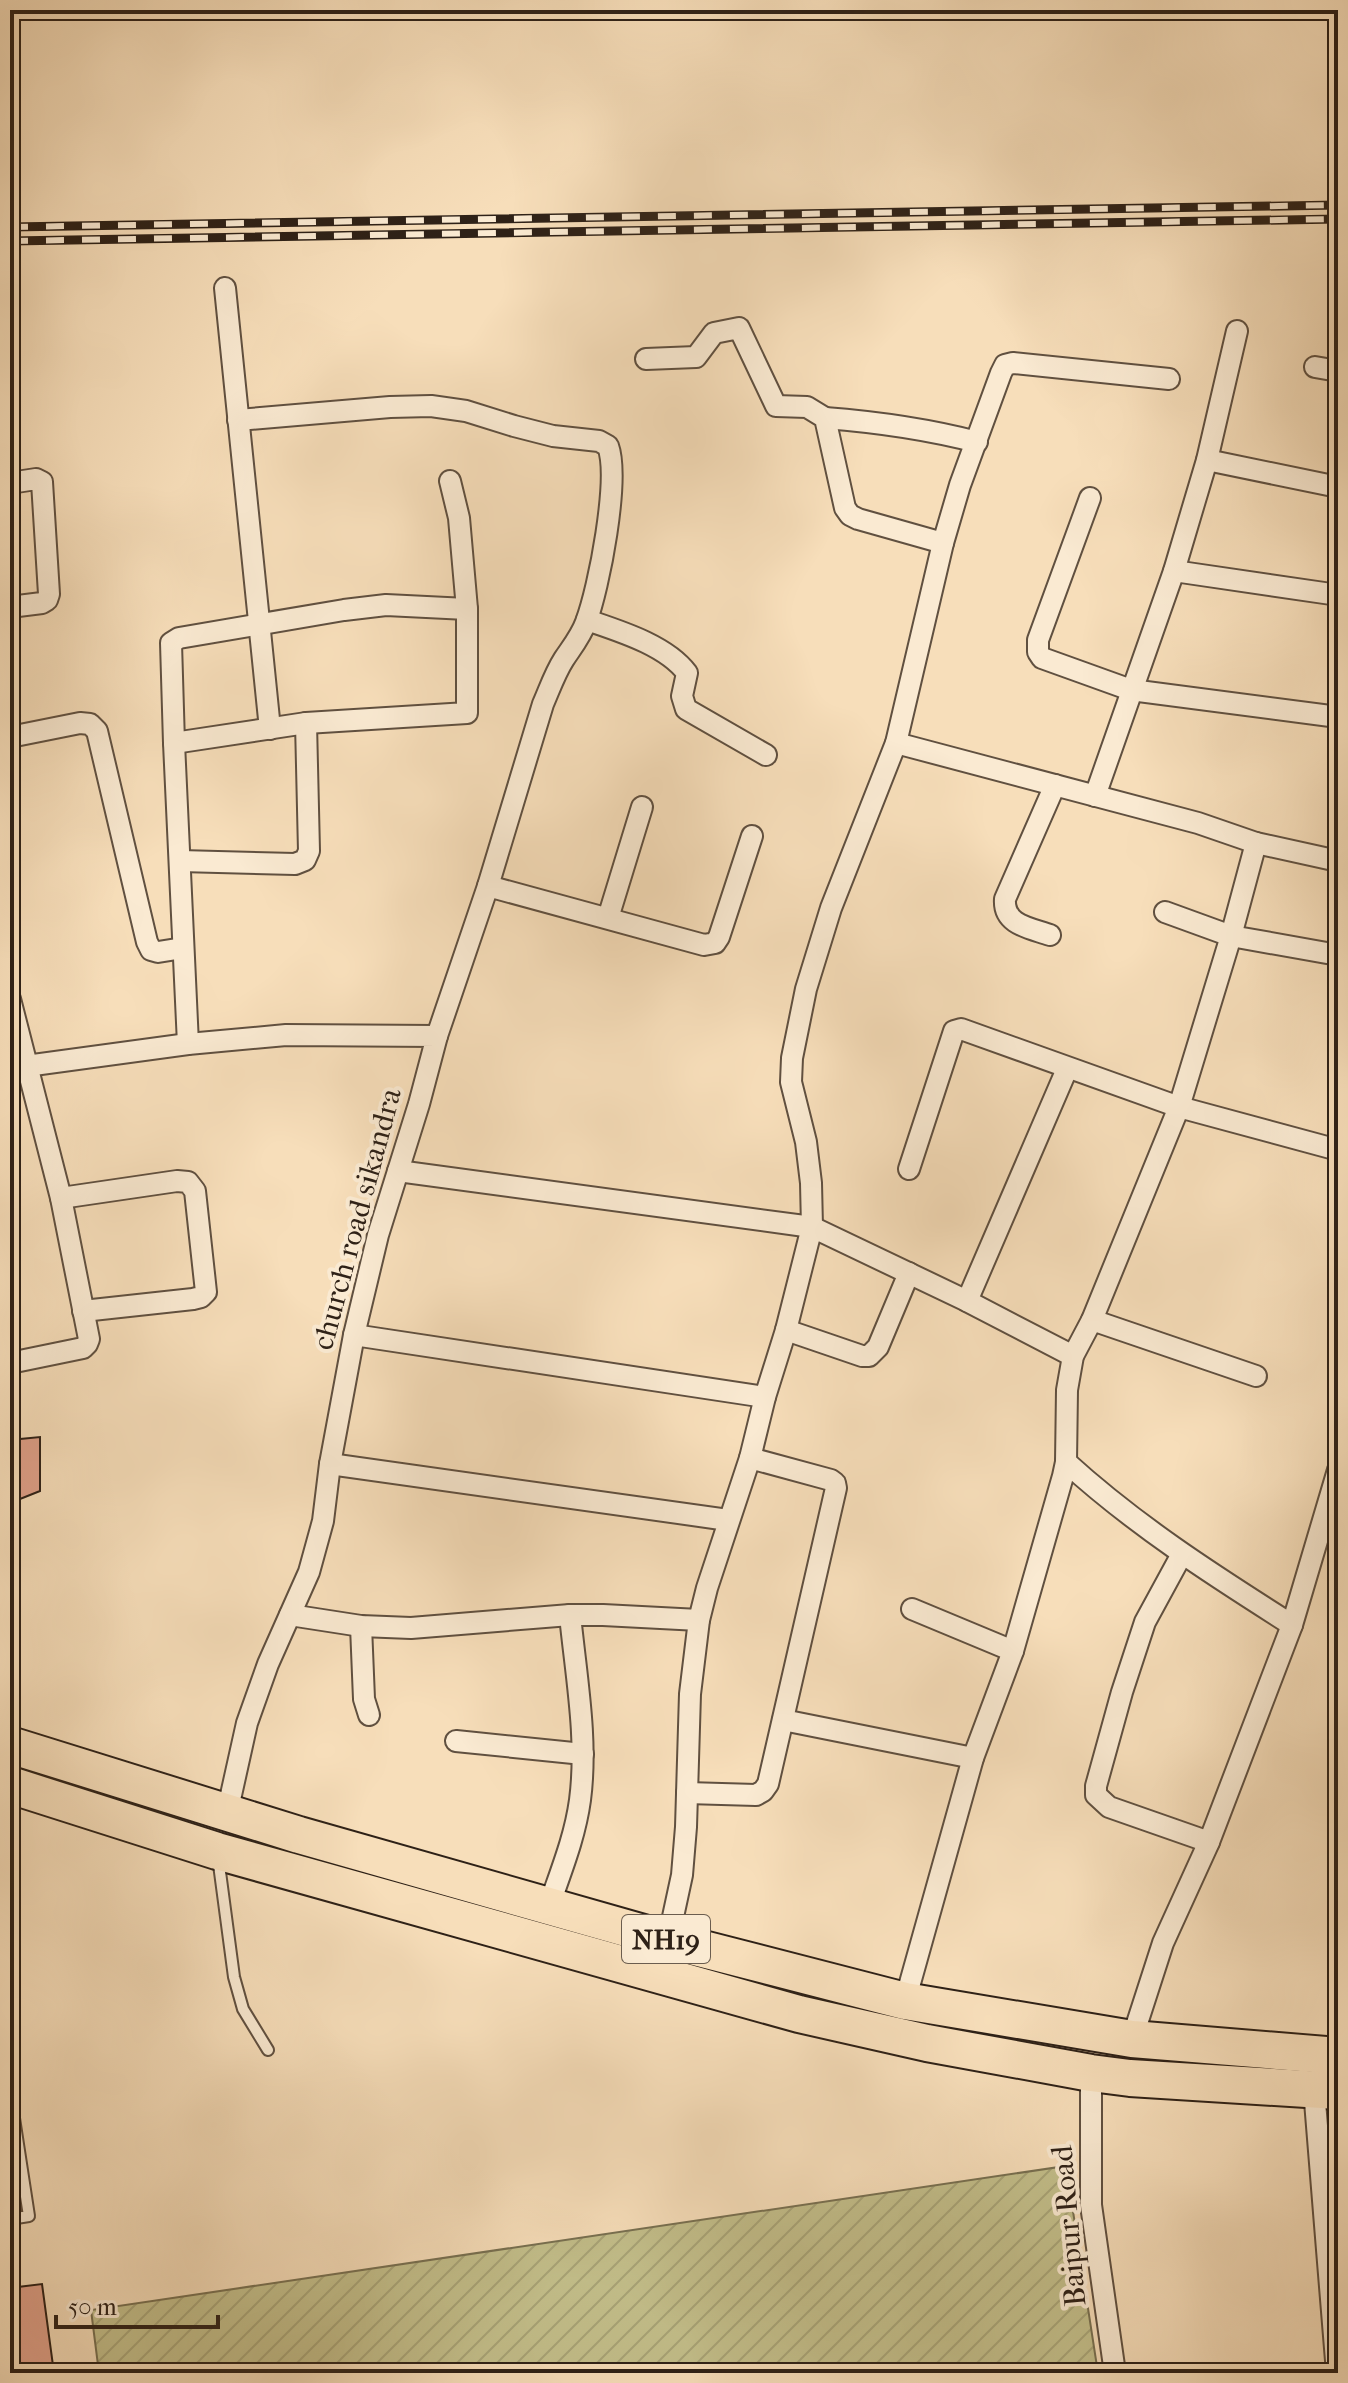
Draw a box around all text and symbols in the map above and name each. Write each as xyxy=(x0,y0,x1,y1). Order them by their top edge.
street label: church road sikandra xyxy=(305,1083,409,1354)
road number: NH19 xyxy=(622,1915,710,1963)
street label: Baipur Road xyxy=(1044,2143,1093,2308)
scale bar xyxy=(56,2279,218,2329)
text: 50 m xyxy=(68,2293,117,2321)

